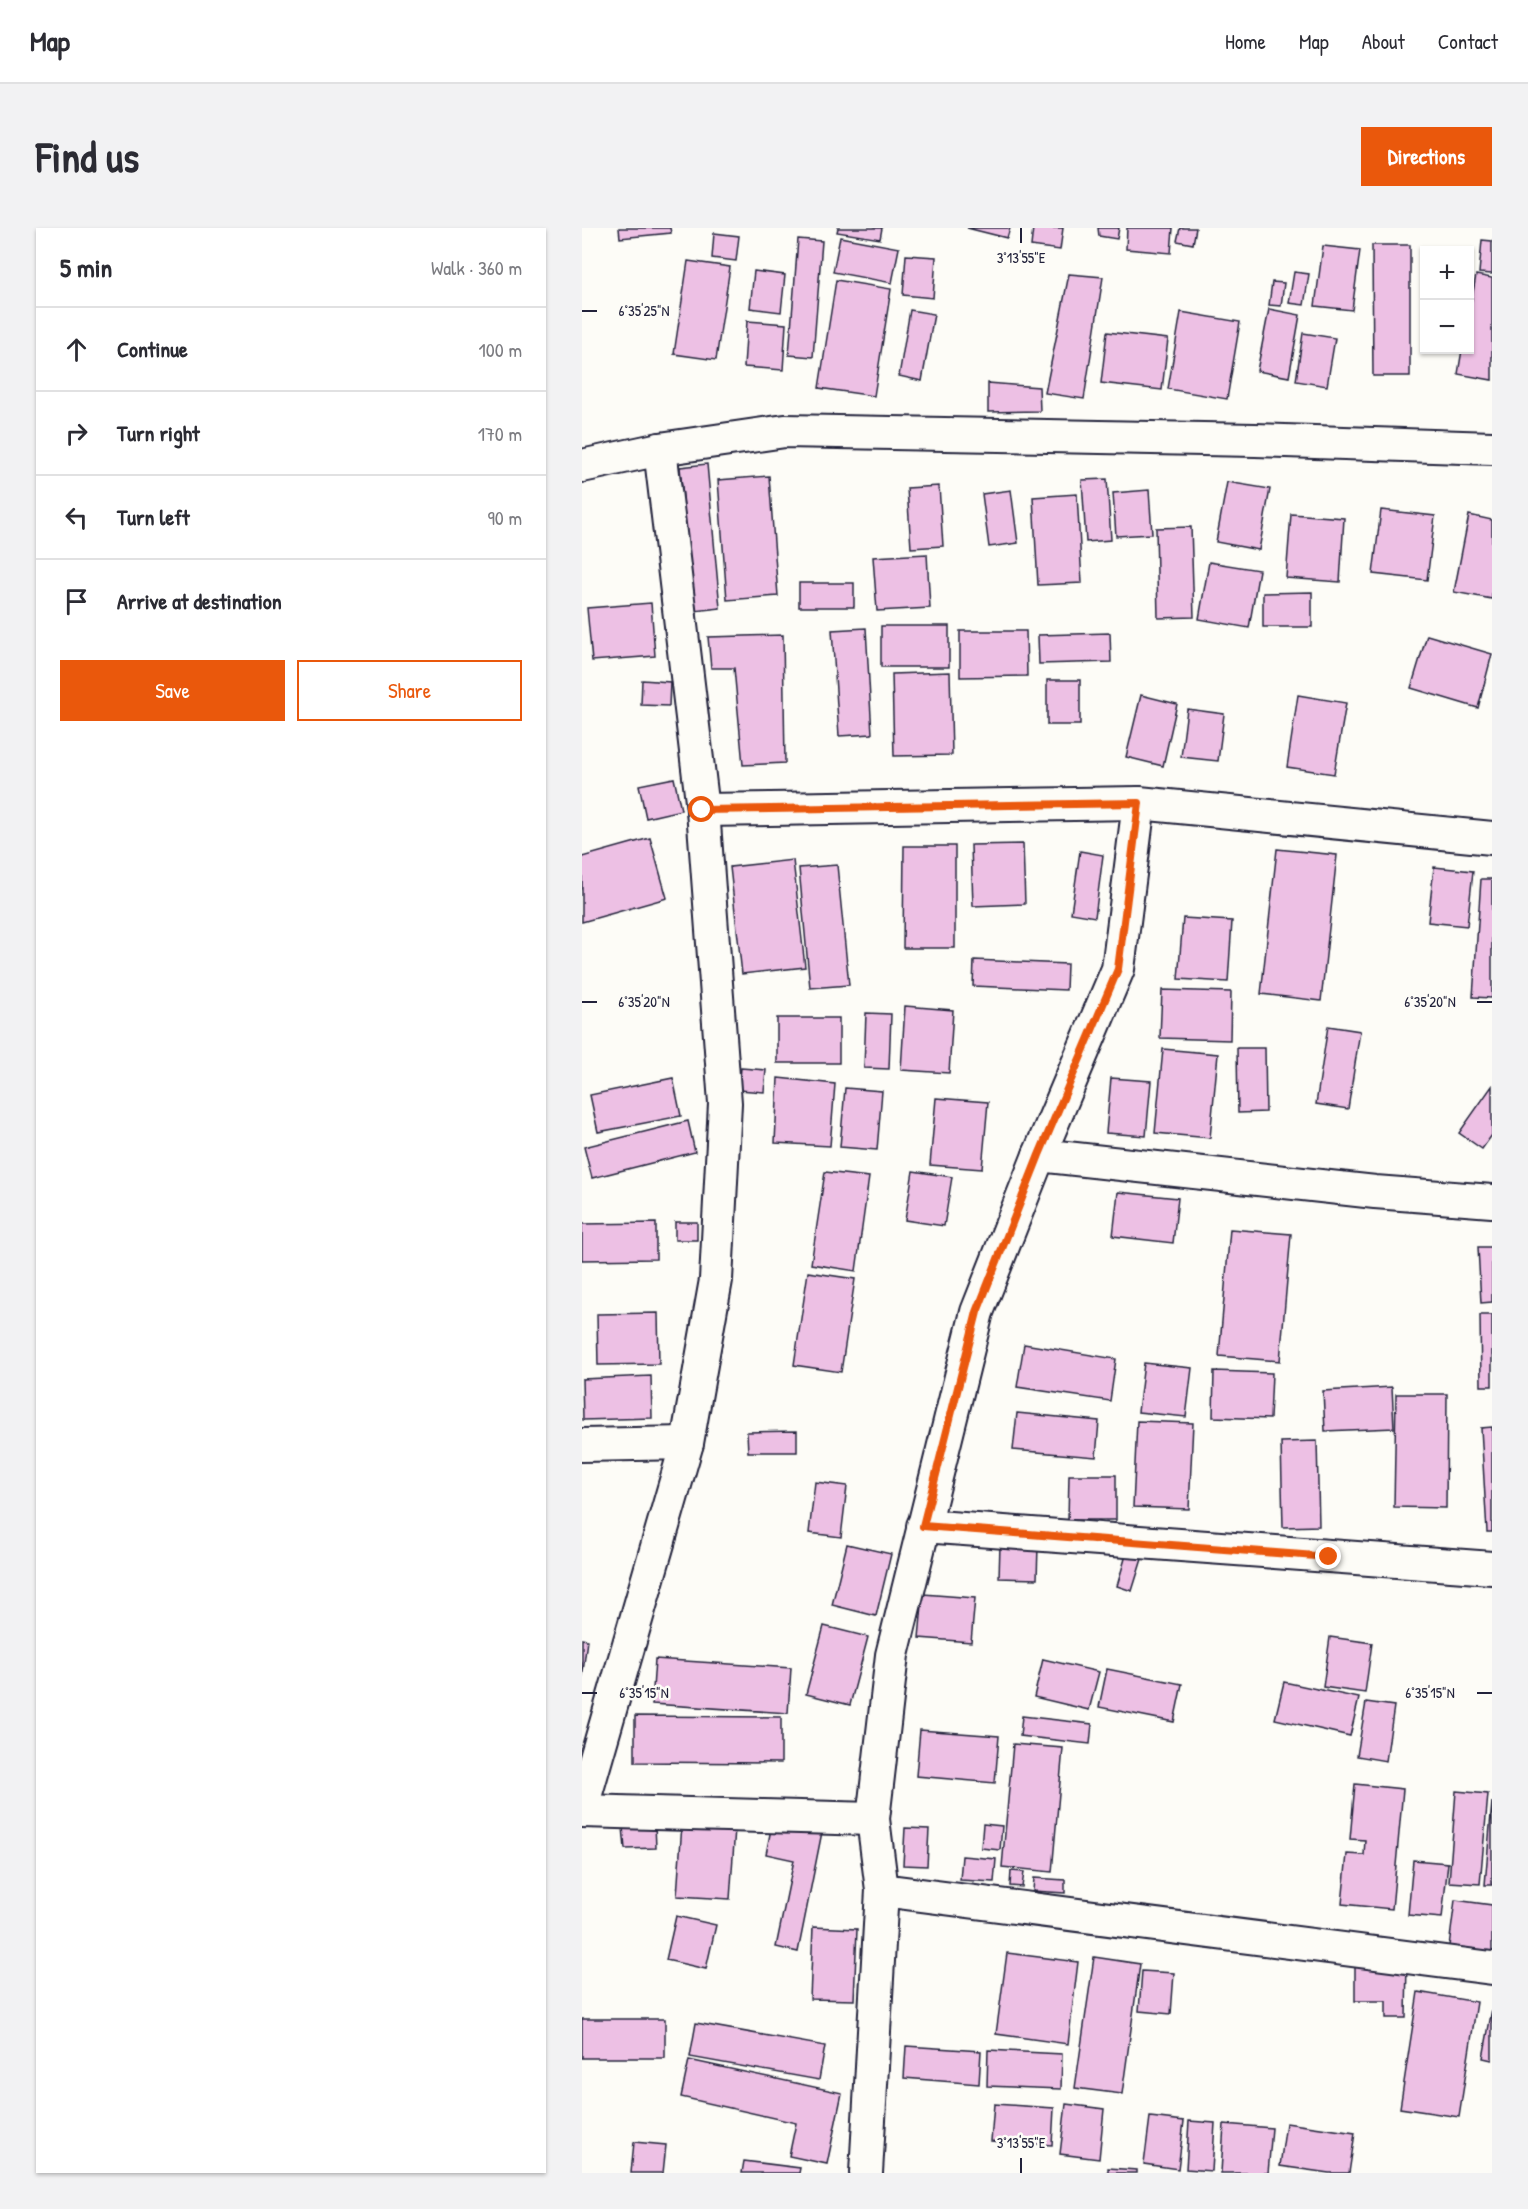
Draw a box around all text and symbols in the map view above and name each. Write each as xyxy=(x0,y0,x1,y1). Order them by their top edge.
text: Map xyxy=(30,22,70,60)
text: Home xyxy=(1225,27,1266,56)
text: Map xyxy=(1299,27,1329,56)
text: About xyxy=(1362,27,1405,56)
text: Contact xyxy=(1438,27,1498,56)
button: Directions xyxy=(1361,127,1492,186)
text: Find us xyxy=(36,128,139,185)
map controls xyxy=(1420,246,1474,354)
button: + xyxy=(1420,246,1474,300)
text: 3°13'55"E xyxy=(997,247,1046,268)
text: 5 min xyxy=(60,250,112,285)
text: Walk · 360 m xyxy=(431,254,522,281)
text: 6°35'25"N xyxy=(619,300,669,321)
button: − xyxy=(1420,300,1474,354)
icon: ahead xyxy=(60,333,93,366)
text: Continue xyxy=(117,334,188,364)
text: 100 m xyxy=(479,336,522,363)
icon: right xyxy=(60,417,93,450)
text: Turn right xyxy=(117,418,200,448)
text: 170 m xyxy=(478,420,522,447)
icon: left xyxy=(60,501,93,534)
text: Turn left xyxy=(117,502,190,532)
text: 90 m xyxy=(488,504,522,531)
icon: arrive xyxy=(60,585,93,618)
text: Arrive at destination xyxy=(117,586,282,616)
button: Save xyxy=(60,660,285,721)
button: Share xyxy=(297,660,522,721)
route start xyxy=(688,796,714,822)
text: 6°35'20"N xyxy=(618,991,670,1012)
text: 6°35'20"N xyxy=(1404,991,1456,1012)
route end xyxy=(1315,1543,1341,1569)
text: 6°35'15"N xyxy=(619,1682,669,1703)
text: 6°35'15"N xyxy=(1405,1682,1455,1703)
text: 3°13'55"E xyxy=(997,2132,1046,2153)

